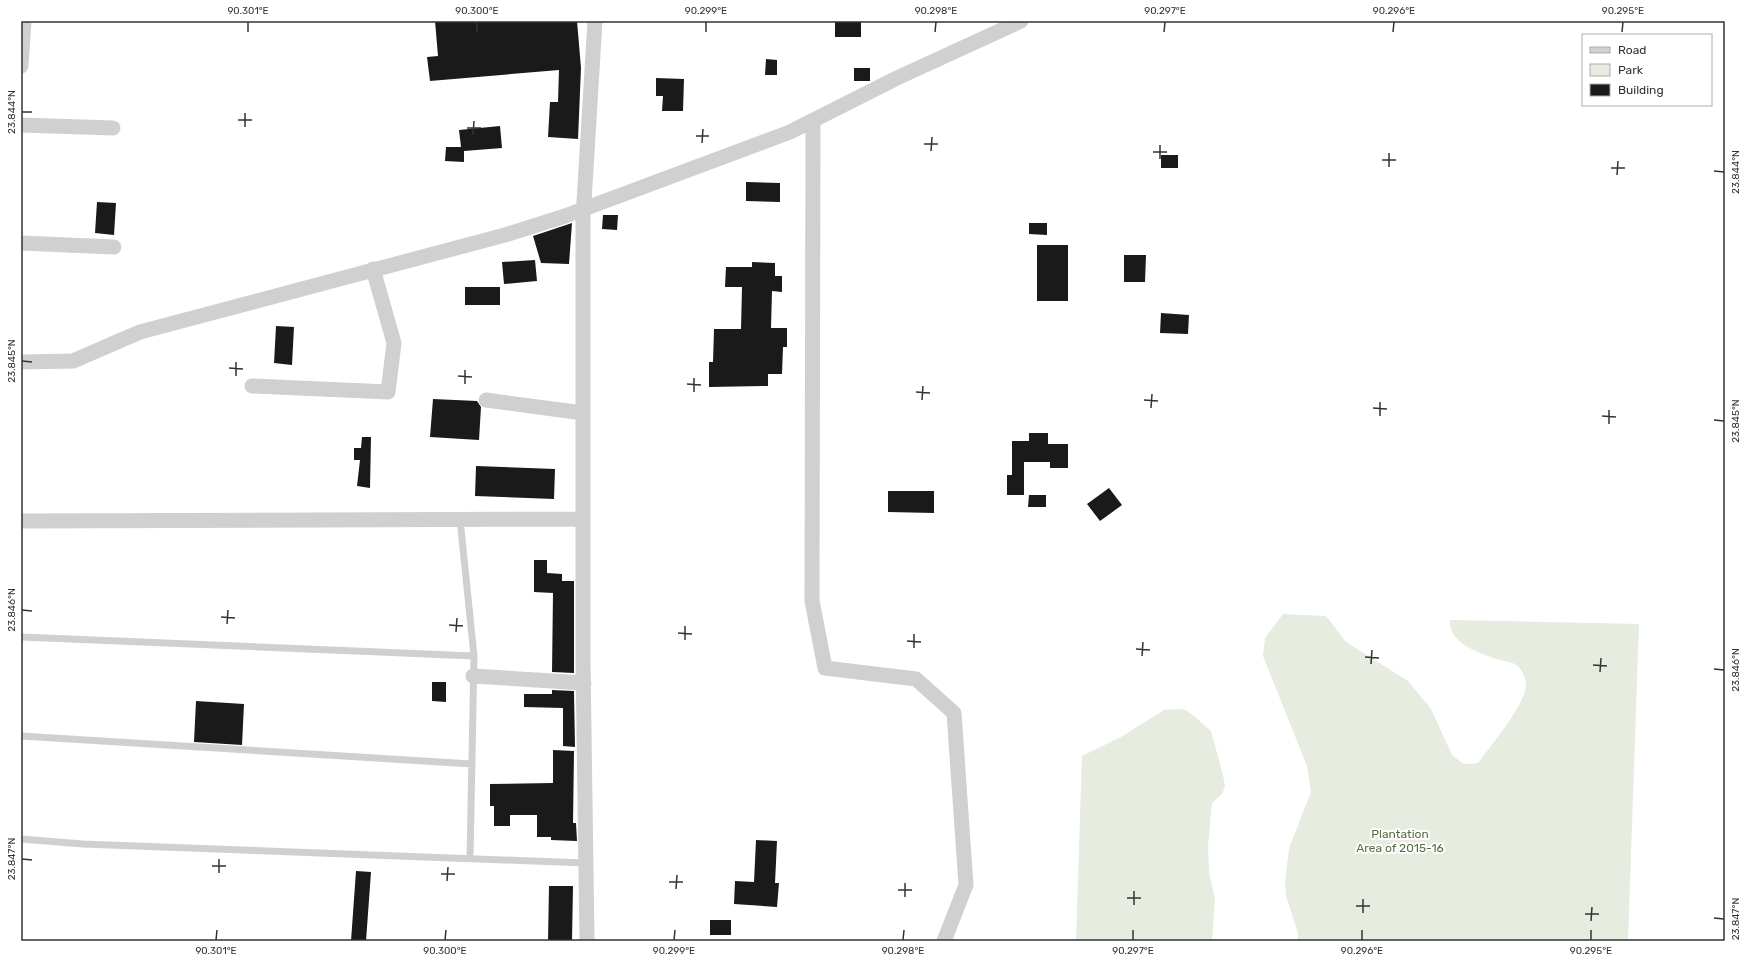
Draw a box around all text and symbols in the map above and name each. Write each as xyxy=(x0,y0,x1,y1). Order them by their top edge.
text: 90.301°E xyxy=(227,5,269,17)
text: 90.300°E xyxy=(455,5,499,17)
text: 90.299°E xyxy=(685,5,727,17)
text: 90.298°E xyxy=(915,5,957,17)
text: 90.297°E xyxy=(1144,5,1186,17)
text: 90.296°E xyxy=(1373,5,1415,17)
text: 90.295°E xyxy=(1602,5,1644,17)
legend xyxy=(1582,34,1712,106)
text: Road xyxy=(1618,43,1646,57)
text: Park xyxy=(1618,63,1644,77)
text: Building xyxy=(1618,83,1664,97)
text: 23.844°N xyxy=(6,90,18,134)
text: 23.844°N xyxy=(1730,150,1742,194)
text: 23.845°N xyxy=(6,339,18,383)
text: 23.845°N xyxy=(1730,399,1742,443)
text: 23.846°N xyxy=(6,588,18,632)
text: 23.846°N xyxy=(1730,648,1742,692)
park label: Plantation Area of 2015-16 xyxy=(1356,827,1444,855)
text: 23.847°N xyxy=(6,838,18,880)
text: 23.847°N xyxy=(1730,898,1742,940)
text: 90.301°E xyxy=(195,945,237,957)
text: 90.300°E xyxy=(423,945,467,957)
text: 90.299°E xyxy=(653,945,695,957)
text: 90.298°E xyxy=(882,945,924,957)
text: 90.297°E xyxy=(1112,945,1154,957)
text: 90.296°E xyxy=(1341,945,1383,957)
text: 90.295°E xyxy=(1570,945,1612,957)

